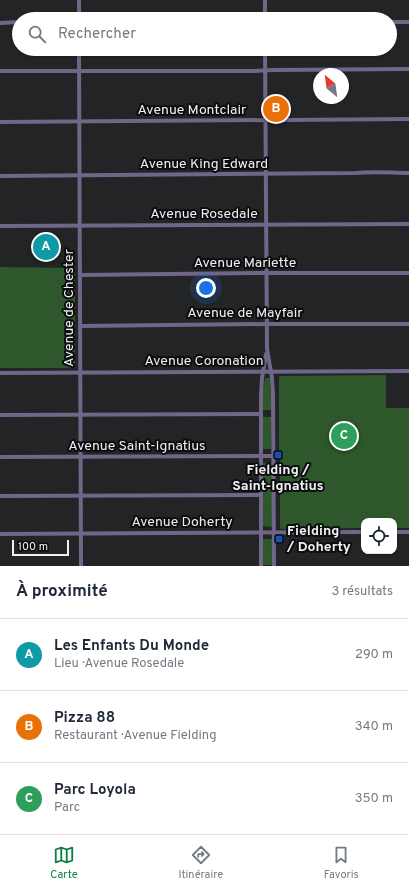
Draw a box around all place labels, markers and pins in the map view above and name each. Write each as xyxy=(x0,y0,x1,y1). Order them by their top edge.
pin: B xyxy=(263,94,289,124)
pin: A xyxy=(33,232,59,262)
pin: C xyxy=(331,421,357,451)
marker: Fielding / Saint-Ignatius xyxy=(273,450,283,460)
place label: Fielding / Saint-Ignatius xyxy=(232,462,324,495)
place label: Fielding / Doherty xyxy=(286,523,351,556)
marker: Fielding / Doherty xyxy=(274,534,284,544)

